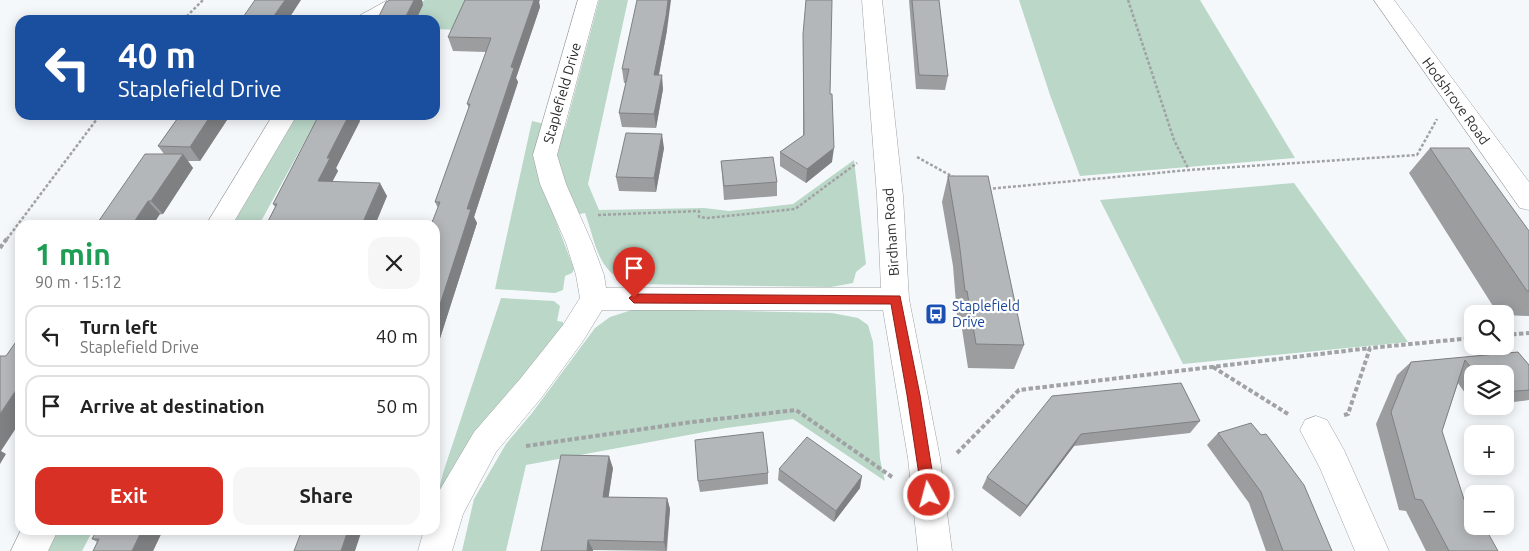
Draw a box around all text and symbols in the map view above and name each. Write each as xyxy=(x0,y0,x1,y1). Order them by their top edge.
icon: left xyxy=(35,35,100,100)
text: 40 m xyxy=(118,35,196,75)
street label: Staplefield Drive xyxy=(540,41,584,145)
street label: Hodshrove Road xyxy=(1419,54,1493,148)
text: Staplefield Drive xyxy=(118,76,282,101)
street label: Birdham Road xyxy=(880,187,902,277)
text: 1 min xyxy=(35,237,111,271)
button: close xyxy=(368,237,420,289)
pin xyxy=(613,247,655,298)
icon: arrive xyxy=(620,254,648,282)
text: 90 m · 15:12 xyxy=(35,273,122,291)
place label: Staplefield Drive xyxy=(952,298,1020,330)
bus stop icon: Staplefield Drive xyxy=(924,302,948,326)
map controls xyxy=(1464,305,1514,535)
button: search xyxy=(1464,305,1514,355)
text: Turn left xyxy=(80,316,158,338)
icon: left xyxy=(37,322,65,350)
text: 40 m xyxy=(376,325,418,347)
text: Staplefield Drive xyxy=(80,338,199,356)
button: layers xyxy=(1464,365,1514,415)
icon: arrive xyxy=(37,392,65,420)
text: Arrive at destination xyxy=(80,395,265,417)
text: 50 m xyxy=(376,395,418,417)
button: + xyxy=(1464,425,1514,475)
button: Exit xyxy=(35,467,223,525)
button: Share xyxy=(233,467,420,525)
position arrow xyxy=(902,468,954,520)
button: − xyxy=(1464,485,1514,535)

